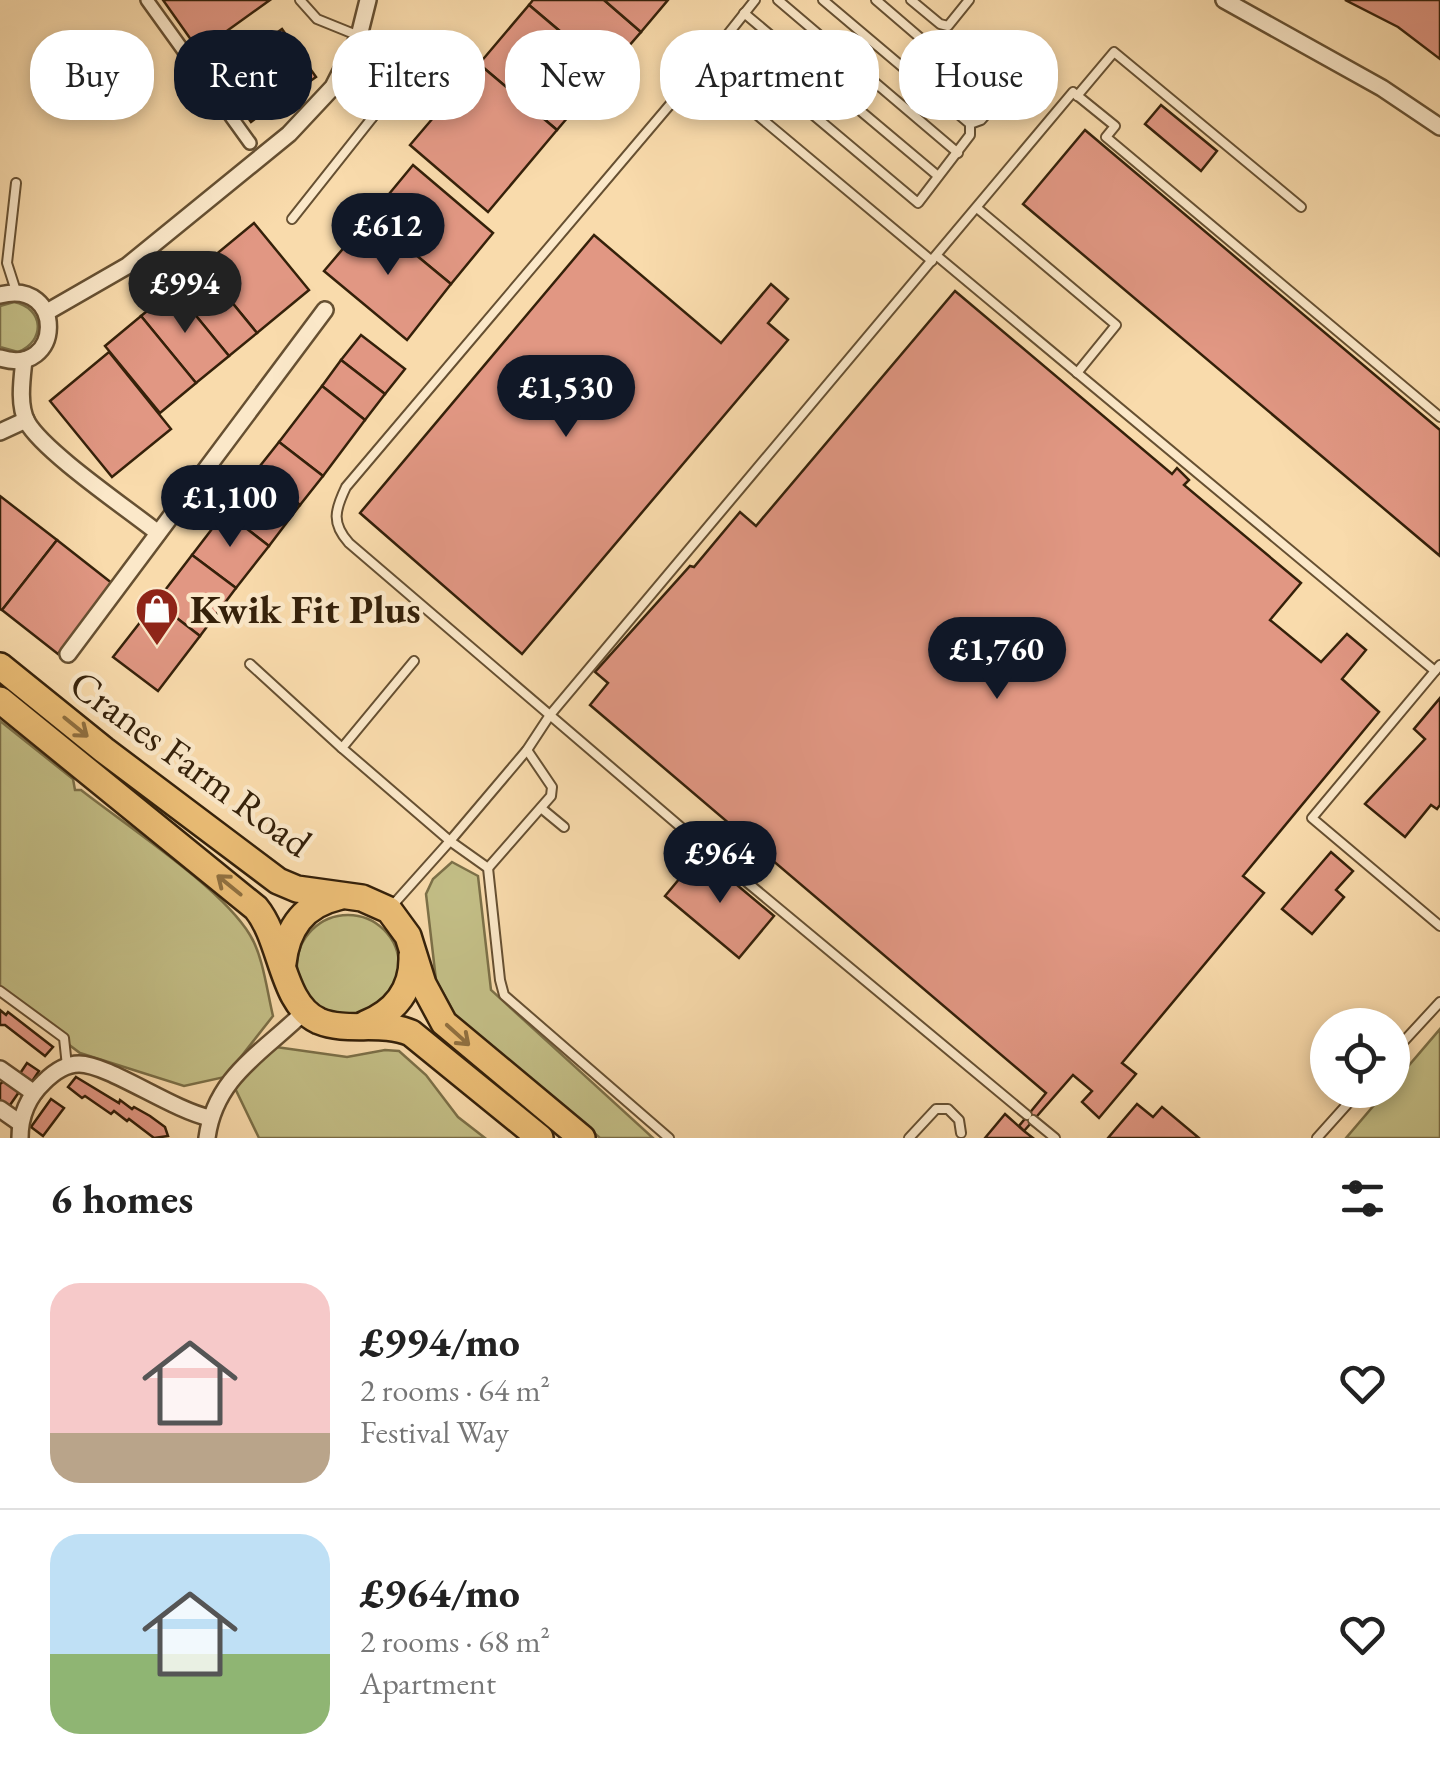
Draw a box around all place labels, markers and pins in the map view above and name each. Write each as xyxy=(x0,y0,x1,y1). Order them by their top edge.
pin: £612 xyxy=(329,193,447,278)
pin: £994 xyxy=(126,251,244,336)
pin: £1,530 xyxy=(485,355,647,440)
pin: £1,100 xyxy=(149,465,311,550)
place label: Kwik Fit Plus xyxy=(190,583,421,635)
shop icon: Kwik Fit Plus xyxy=(134,586,180,647)
pin: £1,760 xyxy=(916,617,1078,702)
pin: £964 xyxy=(661,821,779,906)

